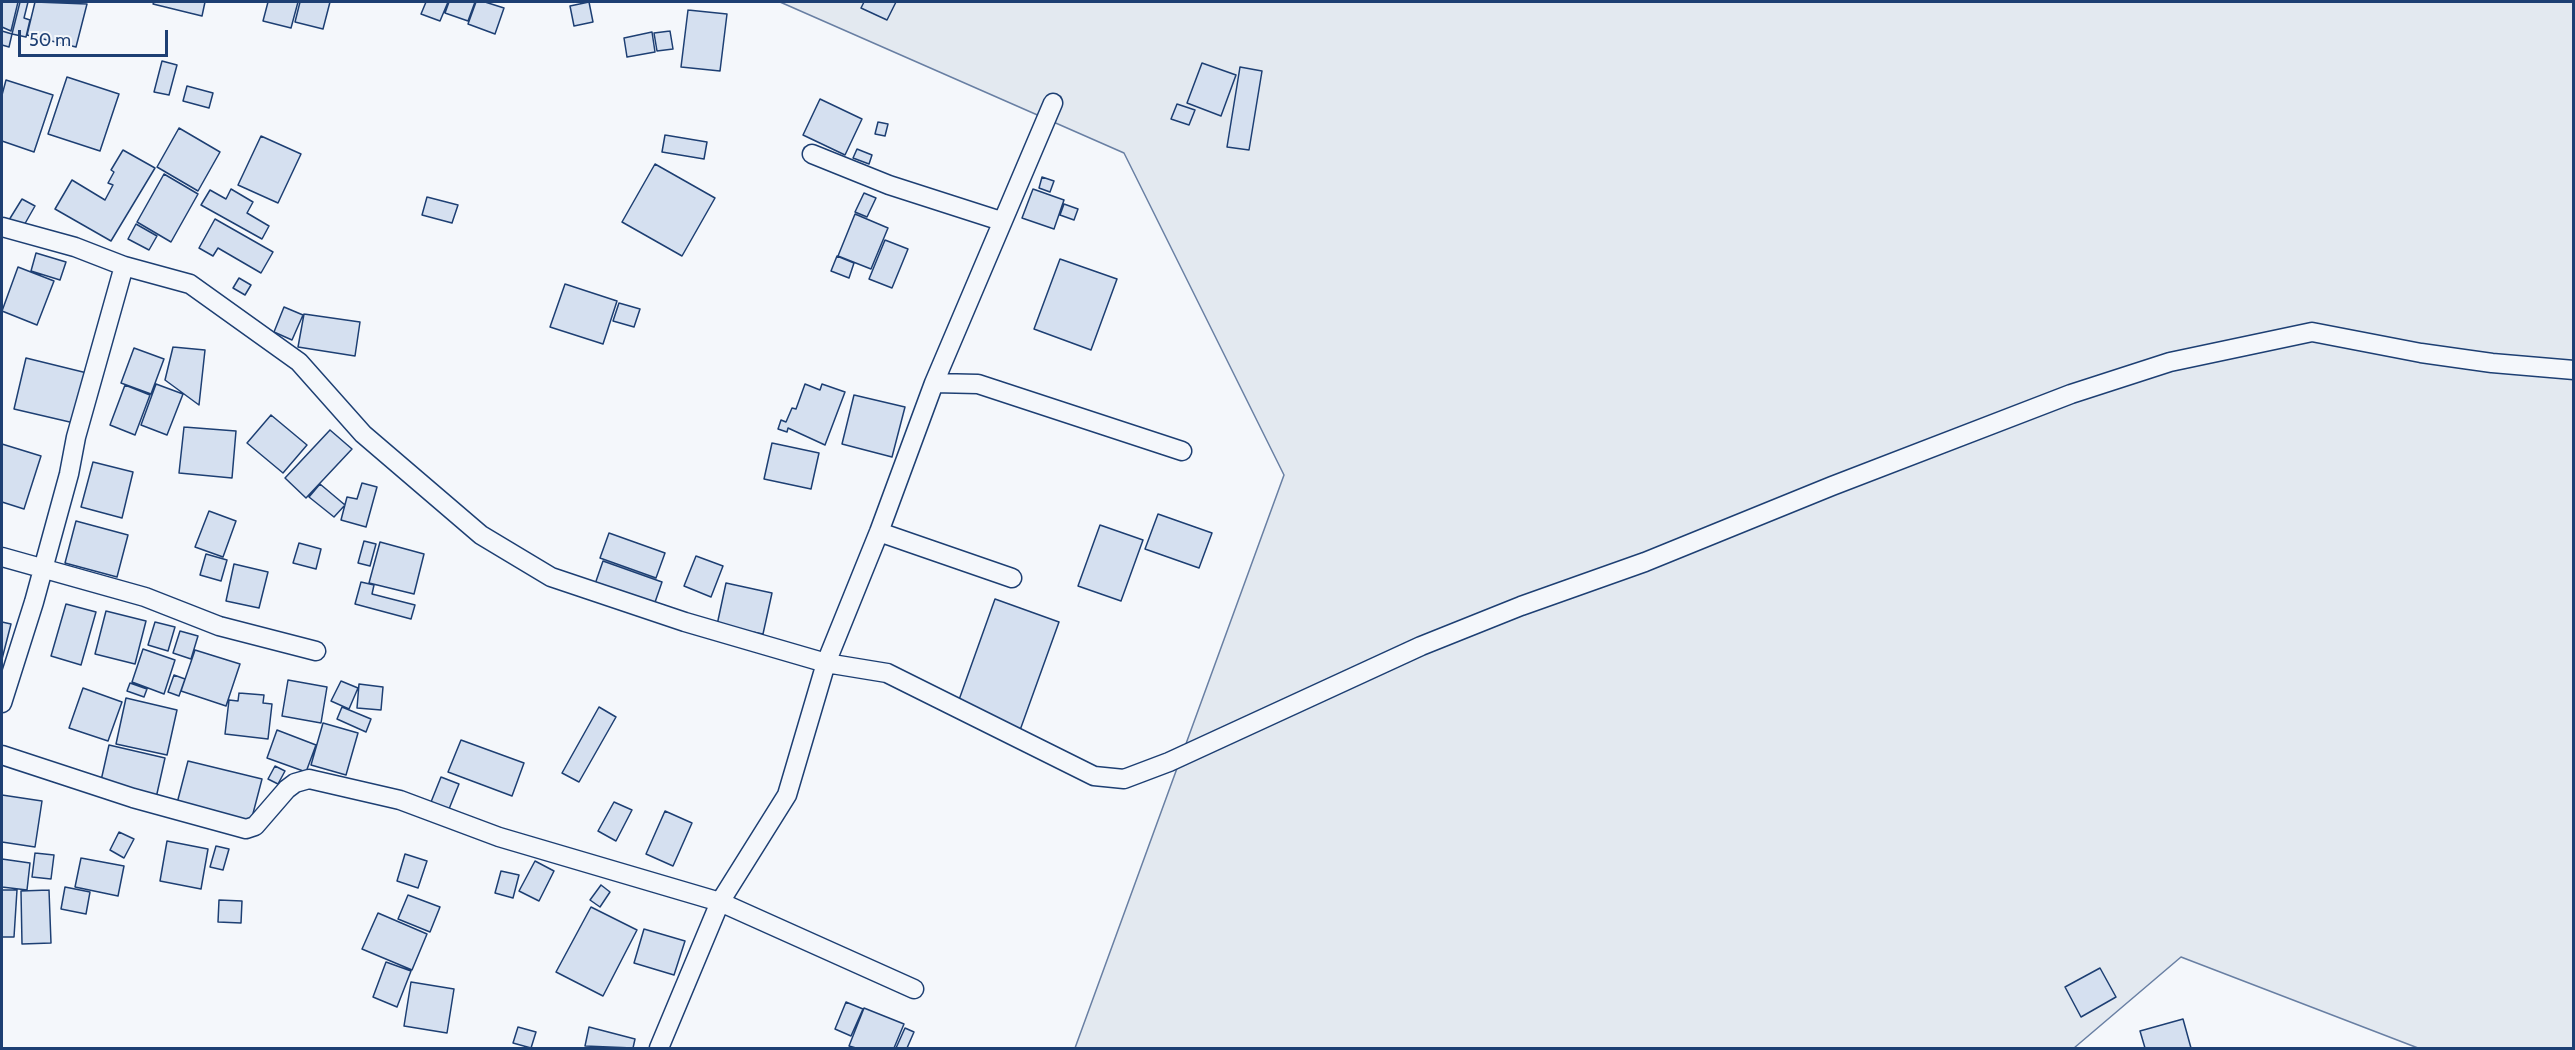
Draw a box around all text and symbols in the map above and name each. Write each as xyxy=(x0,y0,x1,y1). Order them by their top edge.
scale bar xyxy=(21,18,171,56)
text: 50 m xyxy=(29,29,71,51)

